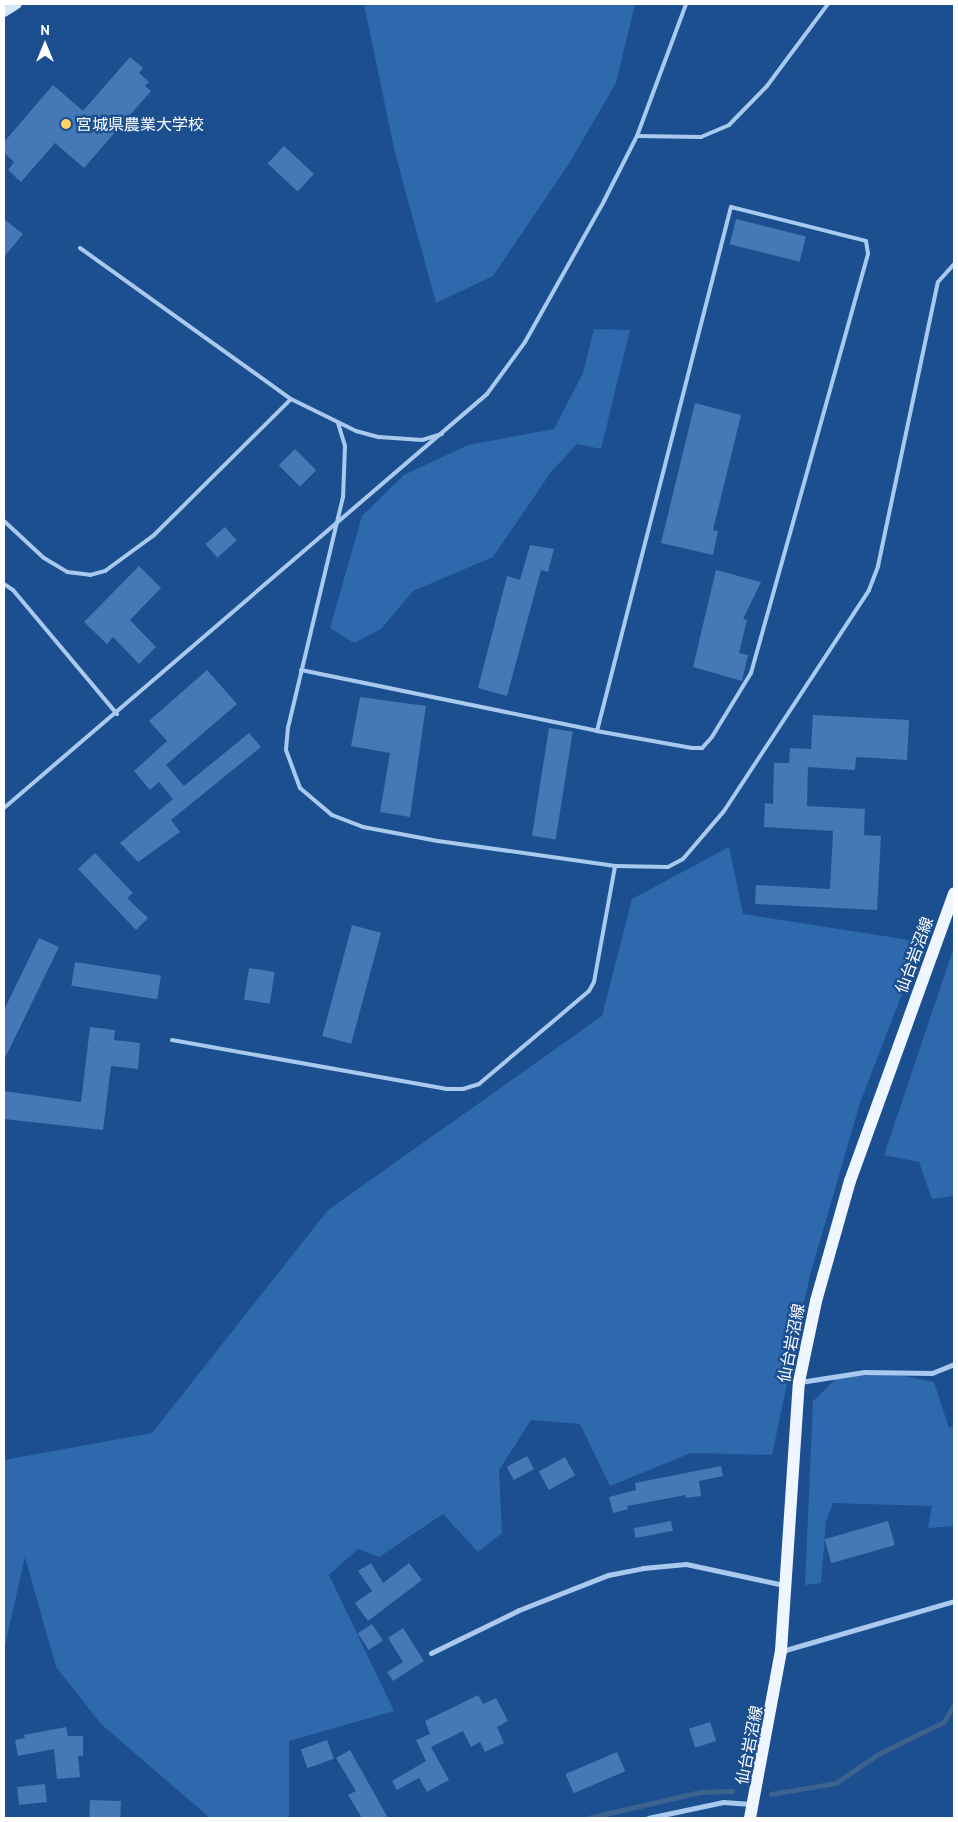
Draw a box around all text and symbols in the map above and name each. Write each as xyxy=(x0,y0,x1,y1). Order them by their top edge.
north arrow xyxy=(20,20,70,70)
text: N xyxy=(40,21,50,39)
place label: 宮城県農業大学校 xyxy=(76,114,204,134)
marker: 宮城県農業大学校 xyxy=(60,118,72,130)
street label: 仙台岩沼線 xyxy=(891,914,937,996)
street label: 仙台岩沼線 xyxy=(774,1302,808,1384)
street label: 仙台岩沼線 xyxy=(732,1704,766,1786)

